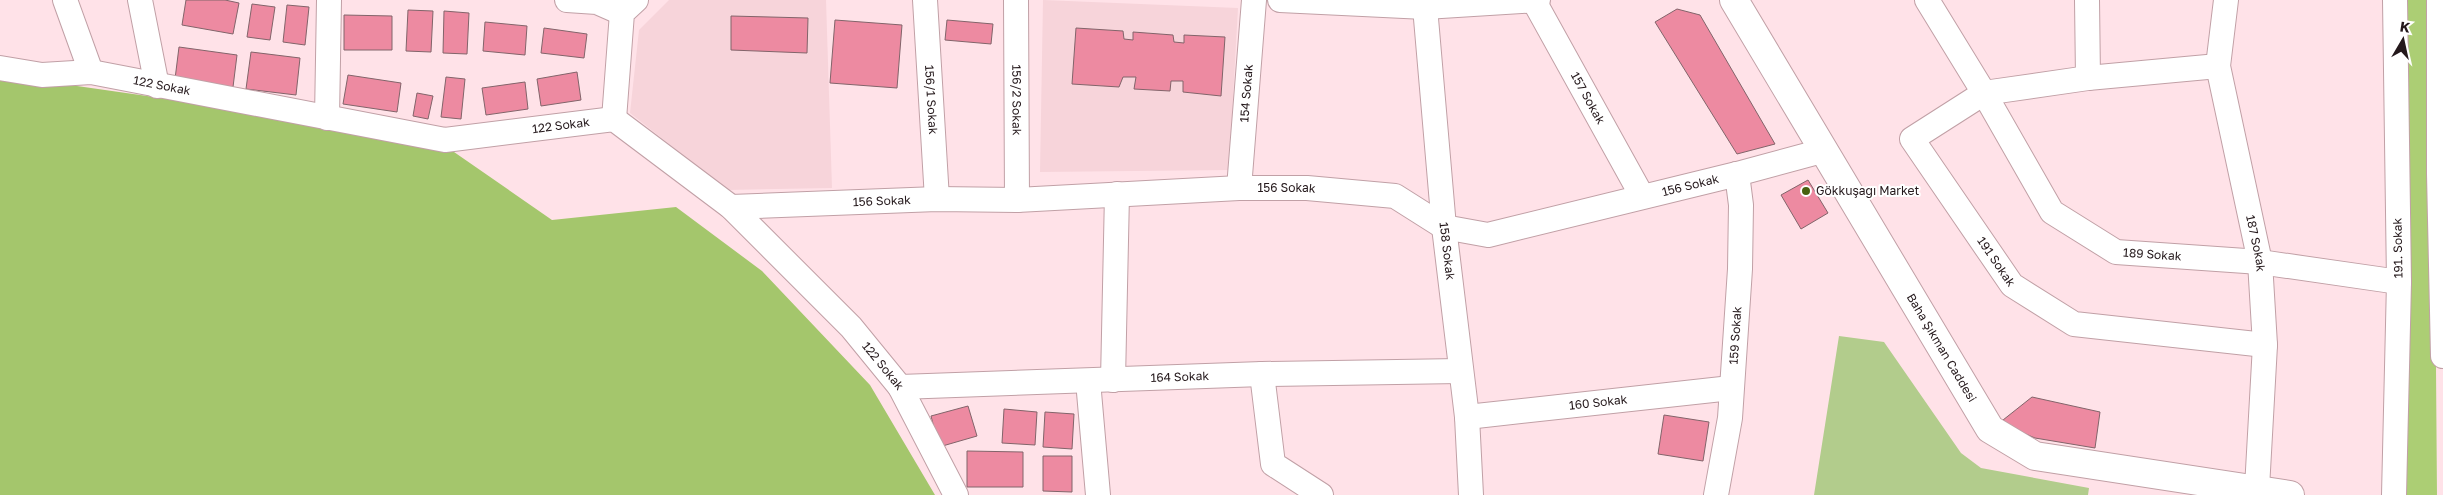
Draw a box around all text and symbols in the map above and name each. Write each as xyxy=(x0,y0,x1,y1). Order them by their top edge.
north arrow xyxy=(2378,15,2428,65)
text: K xyxy=(2399,17,2411,36)
street label: 154 Sokak xyxy=(1236,63,1256,123)
street label: 156/2 Sokak xyxy=(1009,64,1025,136)
street label: 156/1 Sokak xyxy=(922,65,941,135)
street label: 157 Sokak xyxy=(1568,69,1609,127)
street label: 122 Sokak xyxy=(132,72,192,98)
street label: 122 Sokak xyxy=(531,114,591,136)
street label: 156 Sokak xyxy=(1660,171,1721,199)
street label: 156 Sokak xyxy=(1257,180,1317,196)
place label: Gökkuşağı Market xyxy=(1816,183,1919,198)
marker: Gökkuşağı Market xyxy=(1800,185,1812,197)
street label: 156 Sokak xyxy=(852,192,911,209)
street label: 187 Sokak xyxy=(2243,214,2269,273)
street label: 191. Sokak xyxy=(2389,217,2406,278)
street label: 158 Sokak xyxy=(1437,221,1458,281)
street label: 191 Sokak xyxy=(1974,234,2019,290)
street label: 189 Sokak xyxy=(2123,245,2182,264)
street label: Baha Şıkman Caddesi xyxy=(1904,291,1980,405)
street label: 159 Sokak xyxy=(1726,306,1744,365)
street label: 122 Sokak xyxy=(859,339,908,393)
street label: 164 Sokak xyxy=(1150,368,1210,385)
street label: 160 Sokak xyxy=(1568,391,1628,413)

